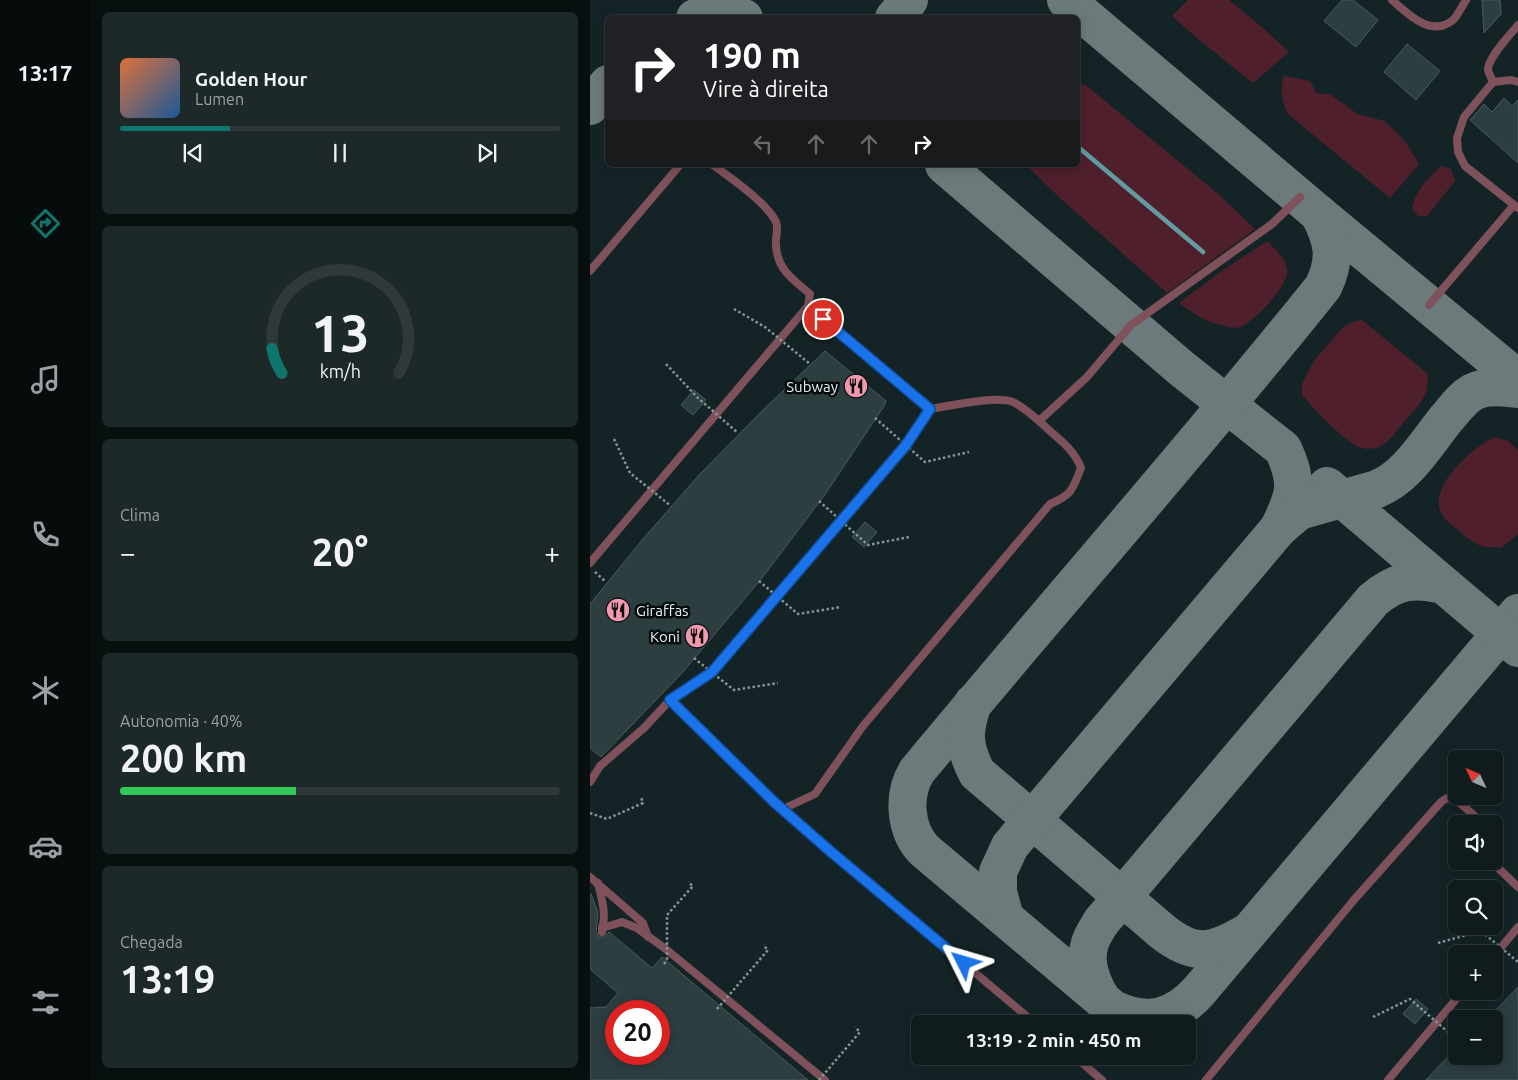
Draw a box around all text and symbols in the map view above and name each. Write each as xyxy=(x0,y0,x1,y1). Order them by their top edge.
icon: right xyxy=(620,35,685,100)
text: 190 m xyxy=(703,35,801,75)
text: 13:17 xyxy=(17,60,73,85)
text: Golden Hour xyxy=(195,68,307,90)
text: Vire à direita xyxy=(703,76,829,101)
text: Lumen xyxy=(195,90,244,108)
icon: left xyxy=(749,130,777,158)
icon: ahead xyxy=(802,130,830,158)
icon: ahead xyxy=(855,130,883,158)
icon: right xyxy=(908,130,936,158)
icon: previous xyxy=(179,139,207,167)
icon: pause xyxy=(326,139,354,167)
icon: next xyxy=(473,139,501,167)
icon: directions xyxy=(28,206,63,241)
pin xyxy=(802,298,844,340)
text: 13 xyxy=(311,304,369,362)
icon: arrive xyxy=(809,305,837,333)
text: km/h xyxy=(319,361,361,381)
icon: music xyxy=(28,362,63,397)
restaurant icon: Subway xyxy=(843,373,869,399)
place label: Subway xyxy=(786,378,838,395)
text: Clima xyxy=(120,506,160,524)
icon: phone xyxy=(28,517,63,552)
text: 20° xyxy=(312,531,368,573)
text: − xyxy=(120,537,136,568)
text: + xyxy=(544,537,560,568)
restaurant icon: Giraffas xyxy=(605,597,631,623)
place label: Giraffas xyxy=(636,602,689,619)
restaurant icon: Koni xyxy=(684,623,710,649)
place label: Koni xyxy=(650,628,680,645)
icon: climate xyxy=(28,673,63,708)
text: Autonomia · 40% xyxy=(120,712,242,730)
text: 200 km xyxy=(120,737,247,779)
north arrow xyxy=(1448,750,1502,805)
map controls xyxy=(1448,750,1503,1065)
button: sound xyxy=(1448,815,1503,870)
icon: car xyxy=(28,829,63,864)
button: search xyxy=(1448,880,1503,935)
text: Chegada xyxy=(120,933,183,951)
position arrow xyxy=(937,936,989,988)
button: + xyxy=(1448,945,1503,1000)
text: 13:19 xyxy=(120,958,215,1000)
icon: filters xyxy=(28,985,63,1020)
speed limit sign: 20 xyxy=(605,1000,670,1065)
button: − xyxy=(1448,1010,1503,1065)
text: 13:19 · 2 min · 450 m xyxy=(966,1029,1141,1051)

